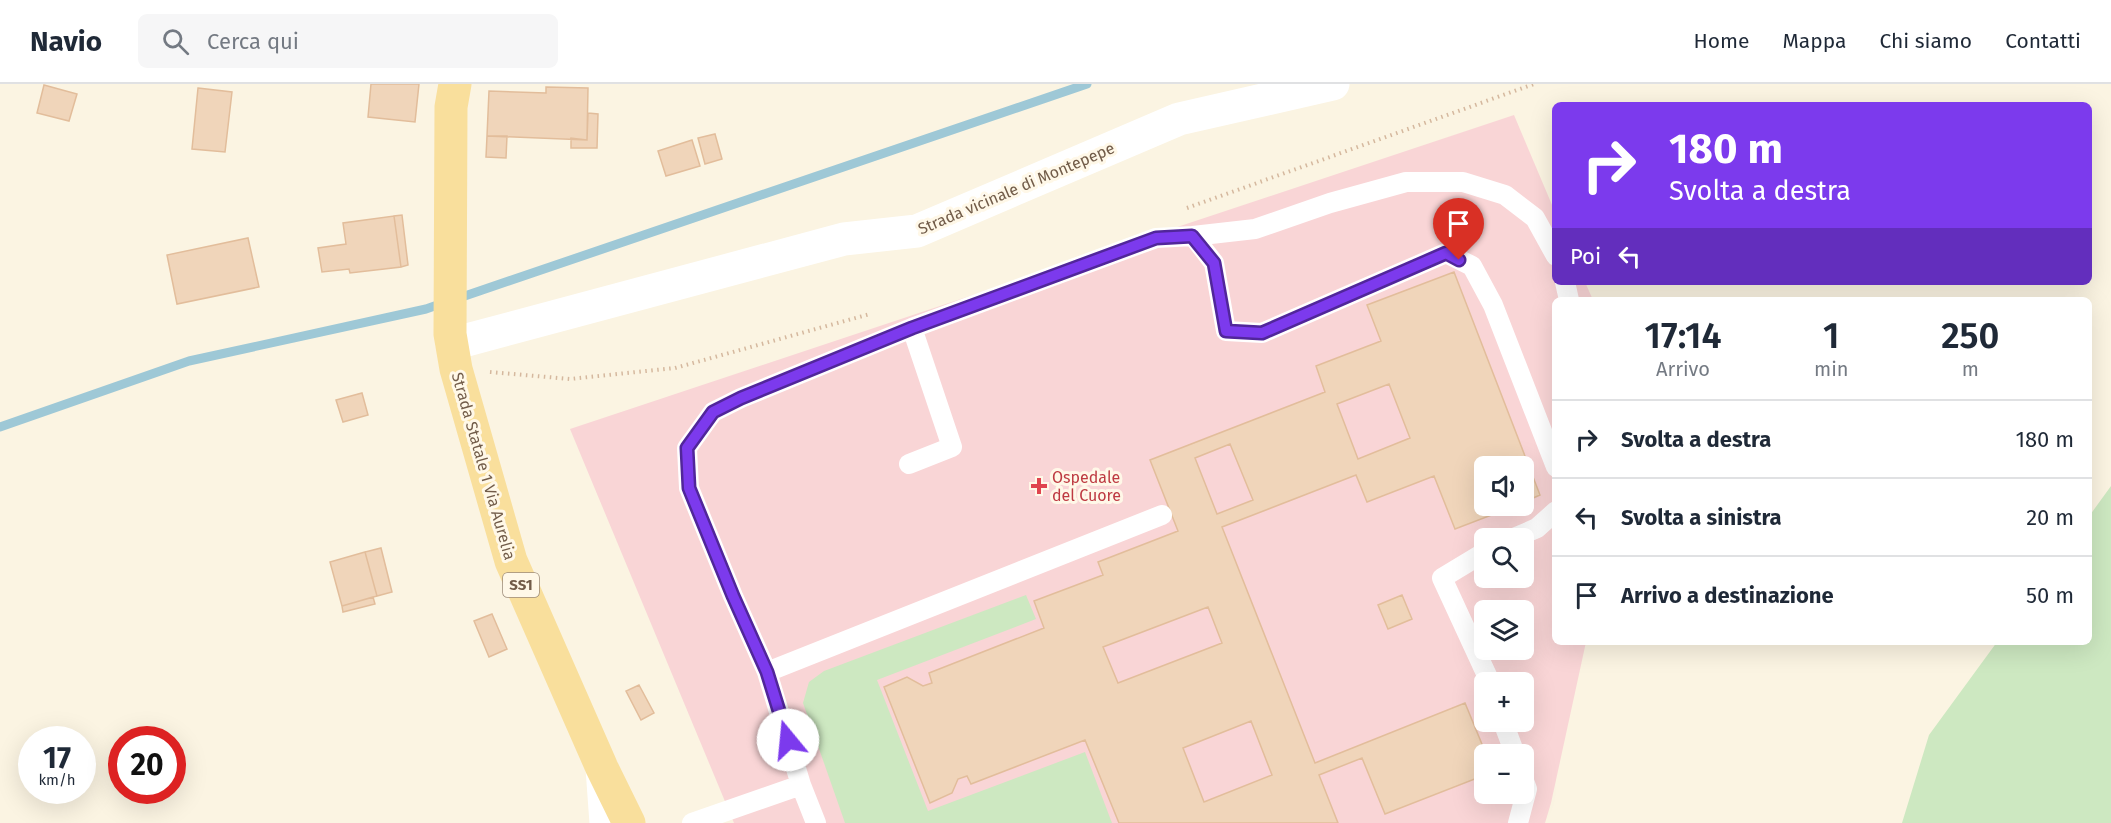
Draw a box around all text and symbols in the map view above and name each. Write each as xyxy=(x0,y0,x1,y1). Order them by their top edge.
search box xyxy=(138,14,558,68)
text: Navio xyxy=(30,25,102,58)
icon: search xyxy=(159,25,192,58)
text: Cerca qui xyxy=(207,28,299,55)
text: Home xyxy=(1693,28,1749,54)
text: Mappa xyxy=(1782,28,1846,54)
text: Chi siamo xyxy=(1879,28,1972,54)
text: Contatti xyxy=(2005,28,2081,54)
text: 180 m xyxy=(1669,124,1783,174)
icon: right xyxy=(1570,126,1648,204)
street label: Strada vicinale di Montepepe xyxy=(915,138,1117,239)
text: Svolta a destra xyxy=(1669,175,1851,207)
pin xyxy=(1433,198,1484,260)
icon: arrive xyxy=(1442,207,1475,240)
icon: left xyxy=(1613,240,1646,273)
text: Poi xyxy=(1570,243,1601,270)
text: 17:14 xyxy=(1645,314,1721,358)
text: 1 xyxy=(1823,314,1840,358)
text: 250 xyxy=(1941,314,1999,358)
text: Arrivo xyxy=(1656,357,1710,381)
text: min xyxy=(1814,357,1849,381)
text: m xyxy=(1962,357,1979,381)
street label: Strada Statale 1 Via Aurelia xyxy=(448,370,519,562)
icon: right xyxy=(1570,423,1603,456)
text: Svolta a destra xyxy=(1621,426,1771,453)
text: 180 m xyxy=(2015,426,2074,453)
map controls xyxy=(1474,456,1534,804)
button: sound xyxy=(1474,456,1534,516)
place label: Ospedale del Cuore xyxy=(1052,468,1121,505)
marker: Ospedale del Cuore xyxy=(1030,477,1048,495)
icon: left xyxy=(1570,501,1603,534)
text: Svolta a sinistra xyxy=(1621,504,1782,531)
text: 20 m xyxy=(2026,504,2074,531)
button: search xyxy=(1474,528,1534,588)
road number: SS1 xyxy=(503,573,539,597)
icon: arrive xyxy=(1570,579,1603,612)
text: Arrivo a destinazione xyxy=(1621,582,1834,609)
text: 50 m xyxy=(2026,582,2074,609)
button: layers xyxy=(1474,600,1534,660)
button: + xyxy=(1474,672,1534,732)
position arrow xyxy=(756,708,820,772)
speed limit sign: 20 xyxy=(108,726,186,804)
text: 17 xyxy=(43,740,71,776)
button: − xyxy=(1474,744,1534,804)
text: km/h xyxy=(38,771,76,789)

